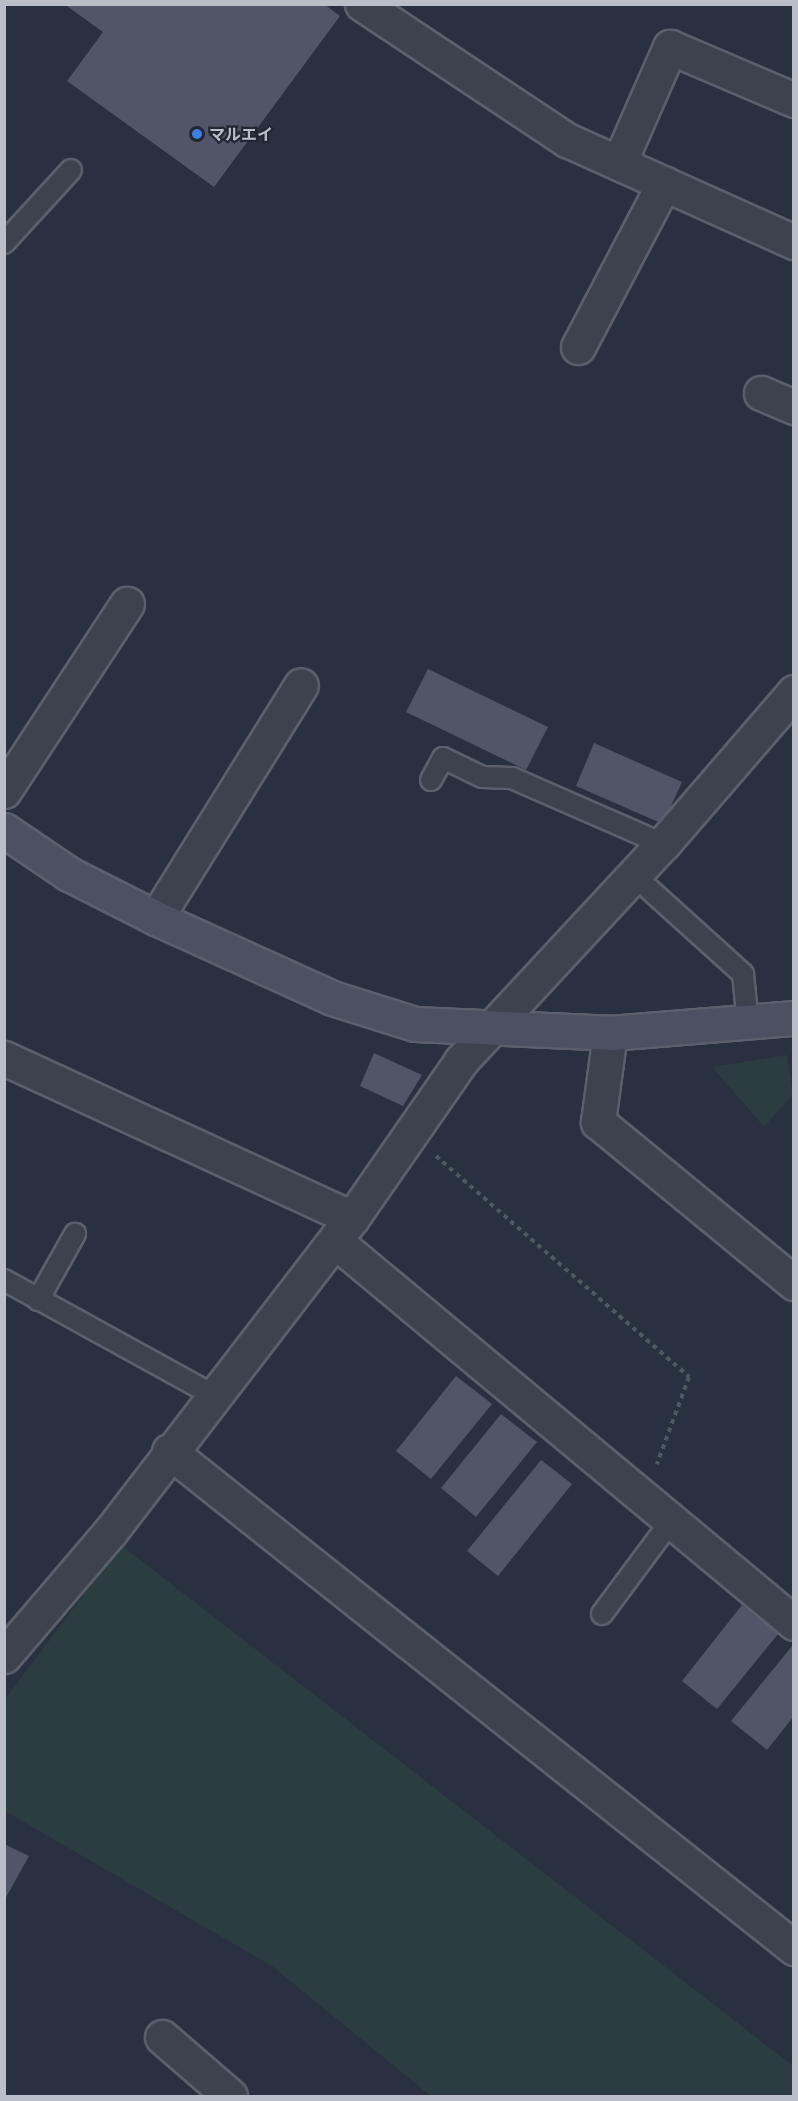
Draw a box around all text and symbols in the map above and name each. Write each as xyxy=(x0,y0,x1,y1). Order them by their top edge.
place label: マルエイ xyxy=(209,124,273,144)
marker: マルエイ xyxy=(190,127,204,141)

